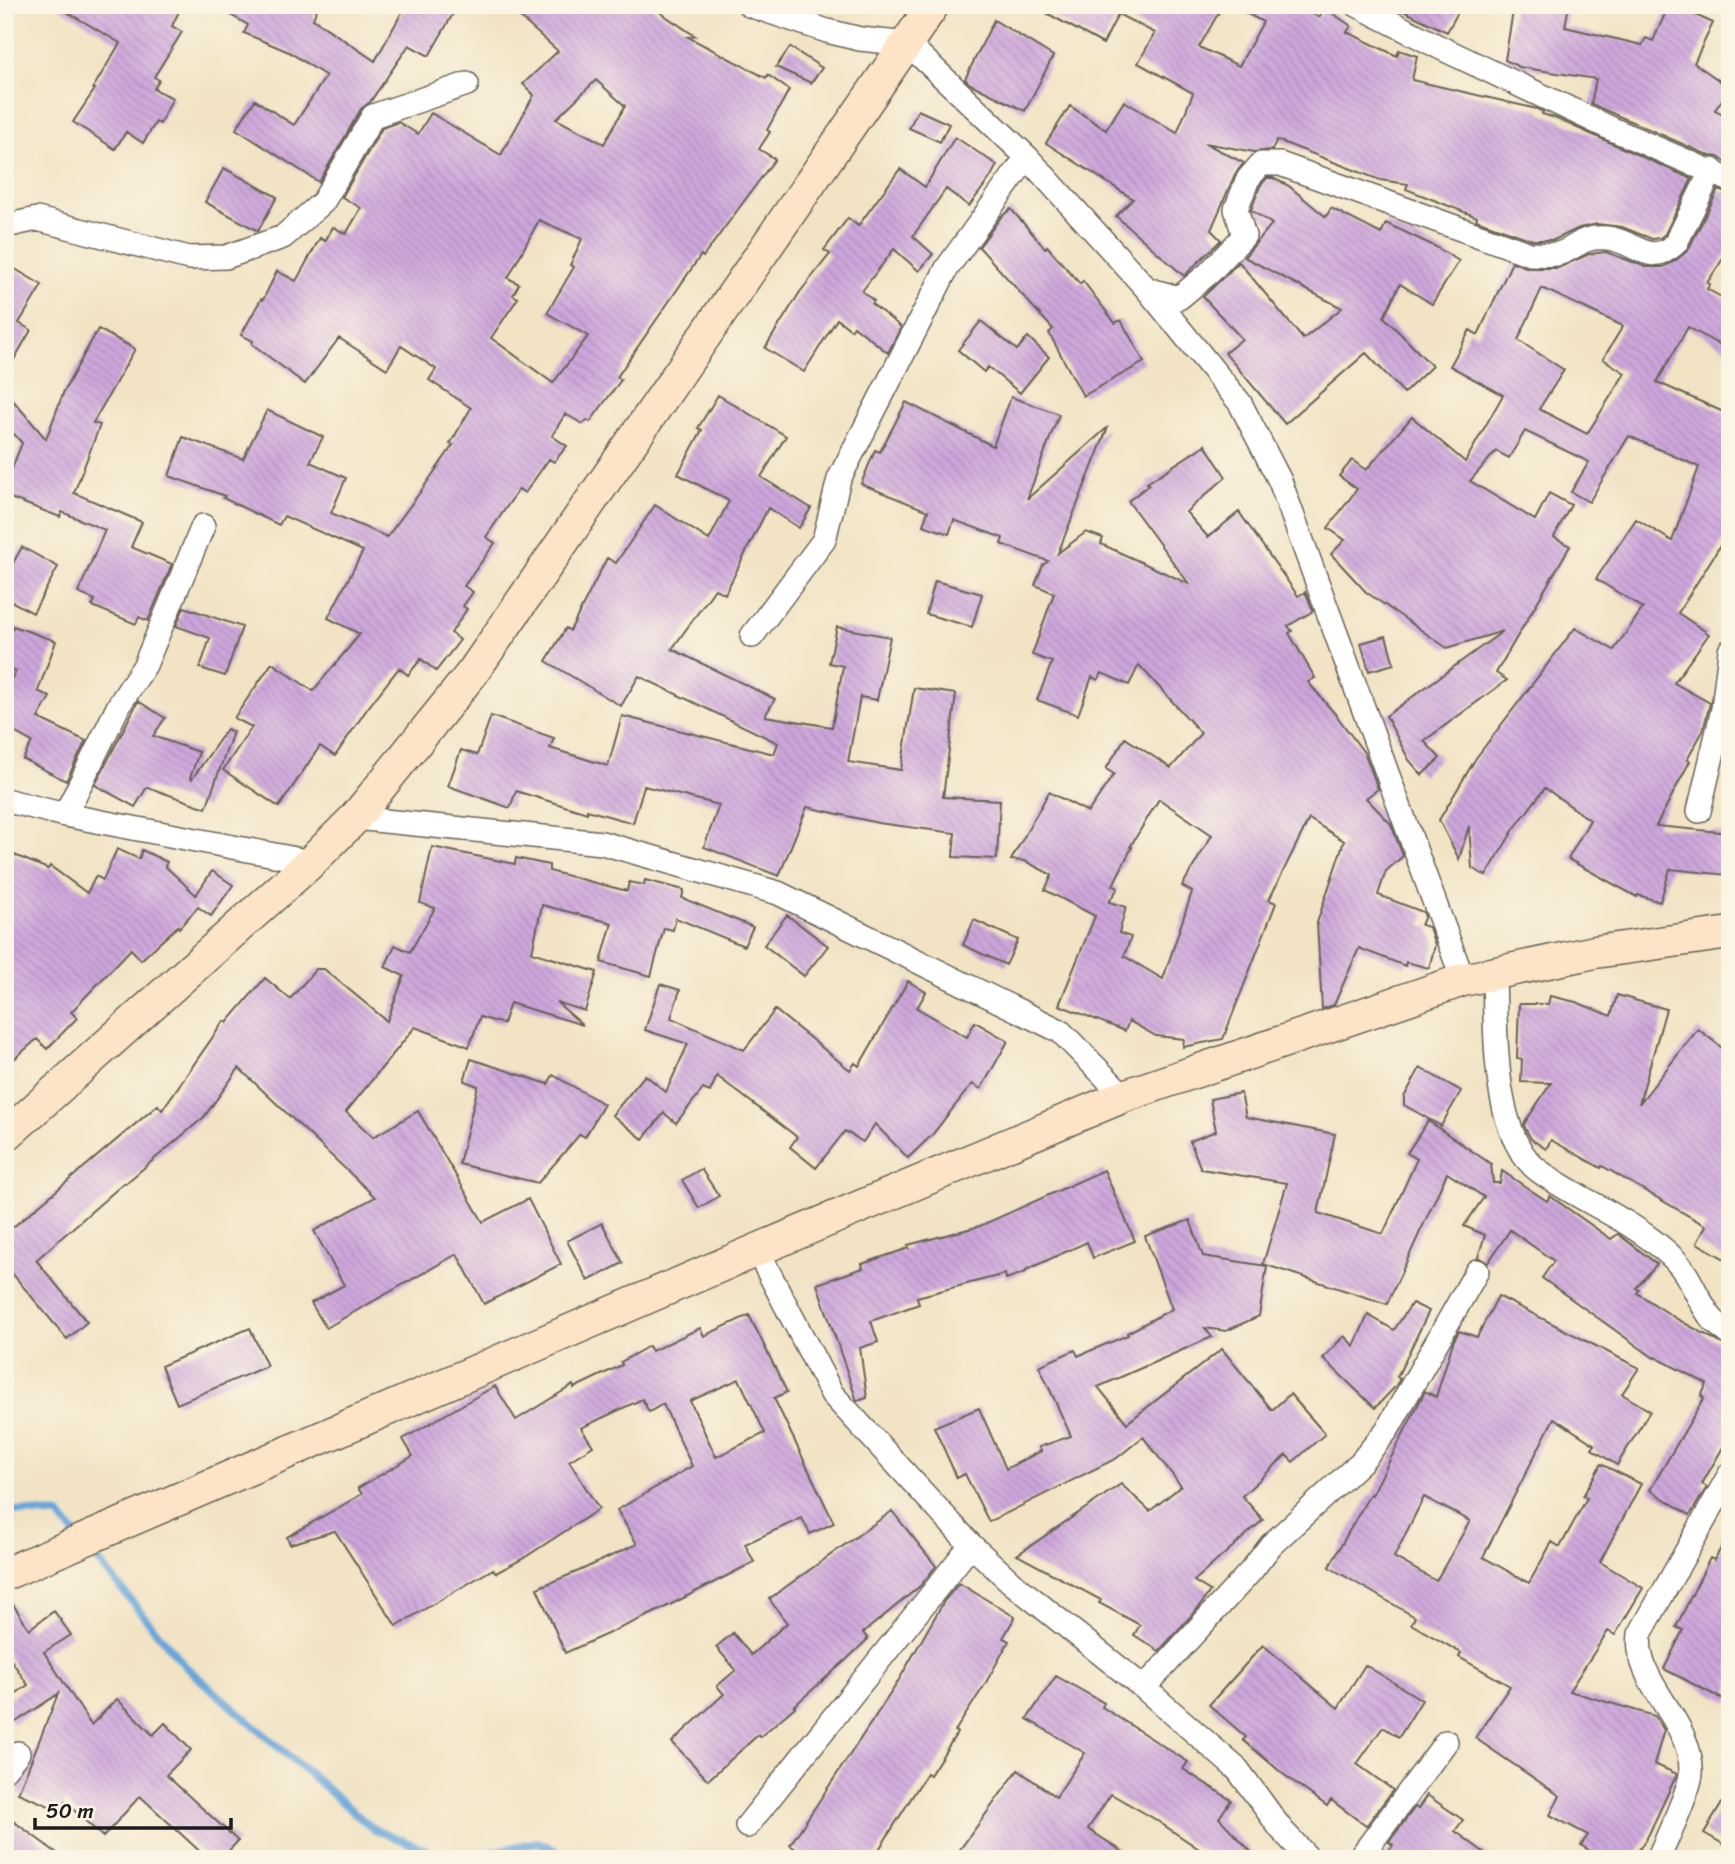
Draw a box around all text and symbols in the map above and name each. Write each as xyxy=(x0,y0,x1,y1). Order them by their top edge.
scale bar xyxy=(35,1787,231,1831)
text: 50 m xyxy=(46,1792,94,1830)

